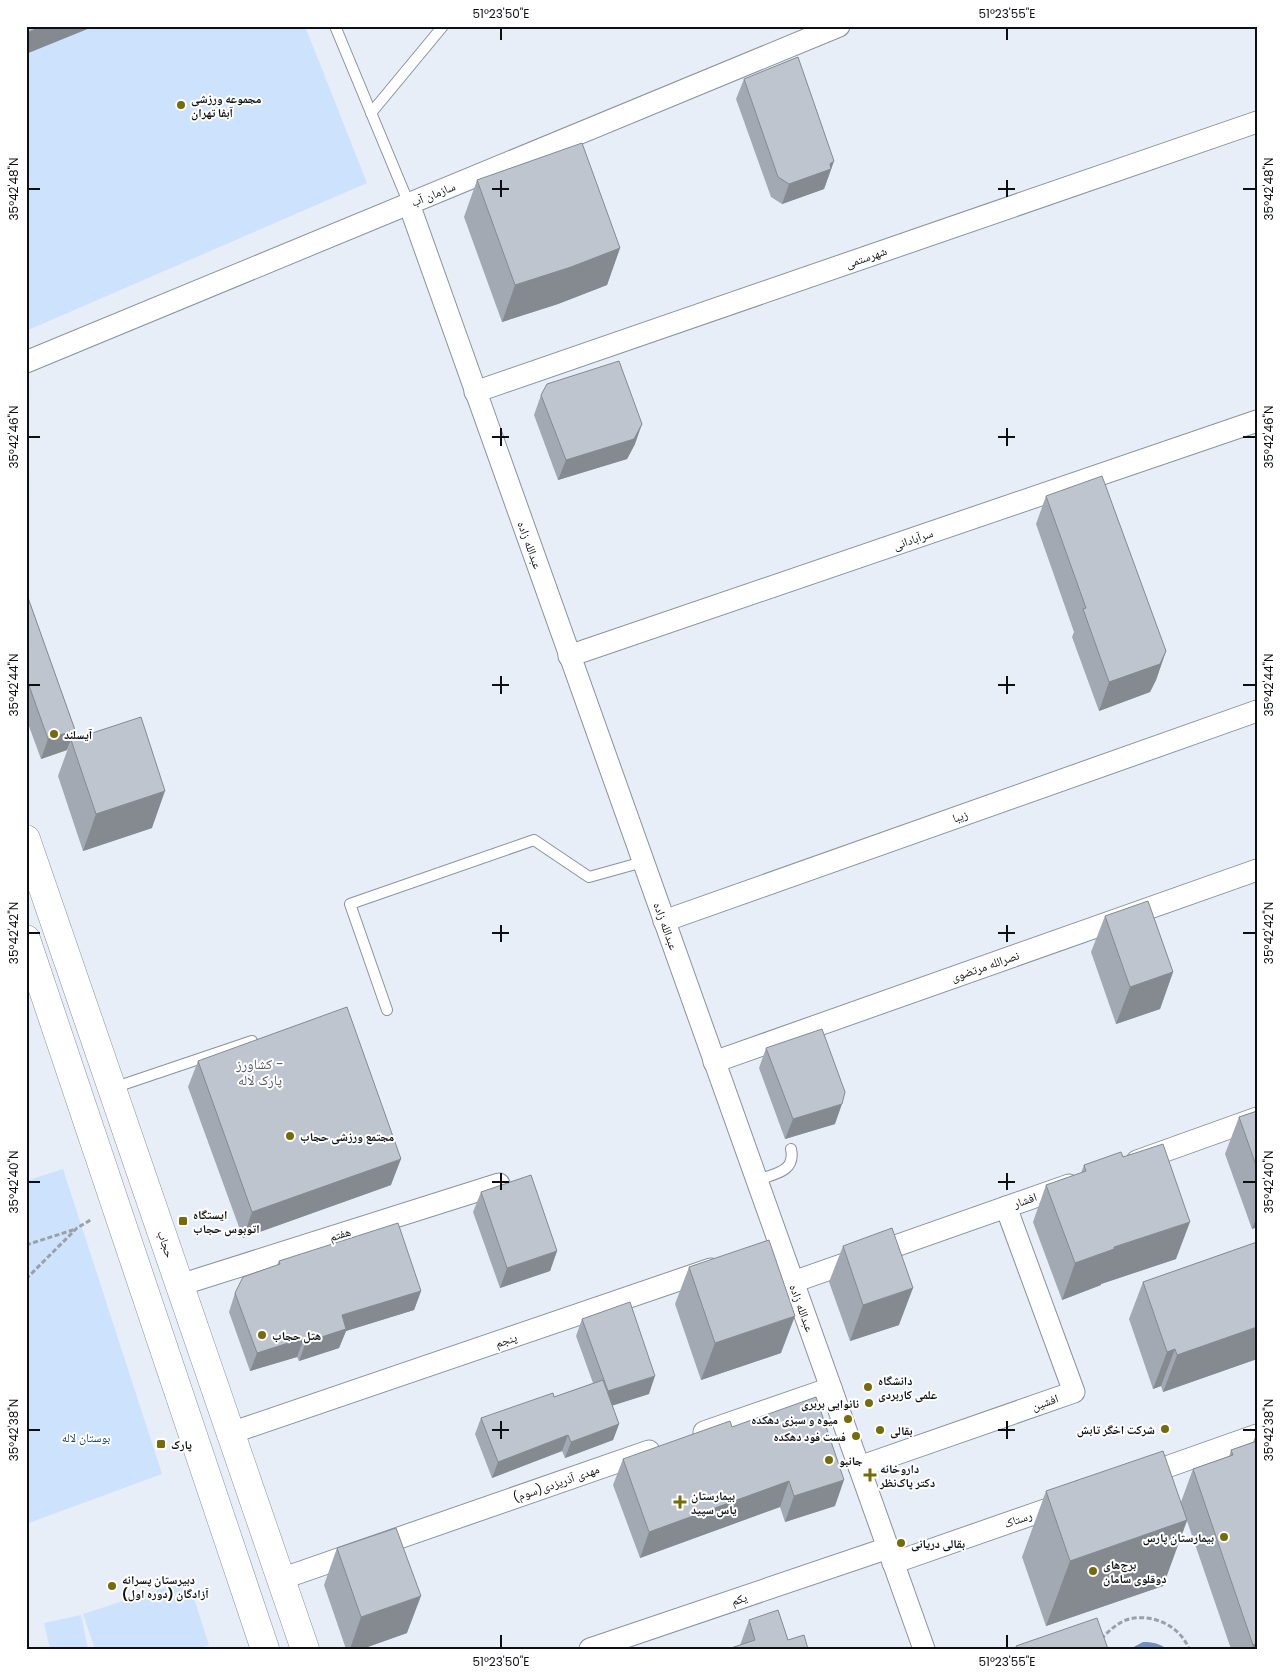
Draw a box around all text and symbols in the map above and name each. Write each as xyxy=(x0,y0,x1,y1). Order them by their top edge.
text: 51°23'50"E xyxy=(473,5,529,22)
text: 51°23'55"E xyxy=(979,5,1035,22)
place label: مجموعه ورزشی آبفا تهران xyxy=(191,90,262,121)
marker: مجموعه ورزشی آبفا تهران xyxy=(175,99,187,111)
text: 35°42'48"N xyxy=(5,158,22,220)
text: 35°42'48"N xyxy=(1260,158,1277,220)
street label: سازمان آب xyxy=(408,177,458,211)
street label: شهرستمی xyxy=(843,242,889,272)
text: 35°42'46"N xyxy=(5,406,22,469)
text: 35°42'46"N xyxy=(1260,406,1277,469)
street label: عبدالله زاده xyxy=(514,519,546,571)
street label: سرآبادانی xyxy=(891,524,935,554)
text: 35°42'44"N xyxy=(5,654,22,716)
text: 35°42'44"N xyxy=(1260,654,1277,716)
place label: آیسلند xyxy=(64,726,93,743)
marker: آیسلند xyxy=(48,728,60,740)
street label: زیبا xyxy=(950,805,970,827)
street label: عبدالله زاده xyxy=(650,900,682,952)
text: 35°42'42"N xyxy=(5,902,22,964)
text: 35°42'42"N xyxy=(1260,902,1277,964)
street label: نصرالله مرتضوی xyxy=(949,946,1021,986)
district label: کشاورز - پارک لاله xyxy=(235,1054,284,1090)
place label: مجتمع ورزشی حجاب xyxy=(300,1128,394,1145)
marker: مجتمع ورزشی حجاب xyxy=(284,1130,296,1142)
text: 35°42'40"N xyxy=(5,1151,22,1213)
text: 35°42'40"N xyxy=(1260,1151,1277,1213)
street label: افشار xyxy=(1010,1188,1039,1212)
place label: ایستگاه اتوبوس حجاب xyxy=(193,1206,260,1237)
marker: ایستگاه اتوبوس حجاب xyxy=(177,1215,189,1227)
street label: هفتم xyxy=(327,1223,353,1245)
street label: حجاب xyxy=(153,1228,179,1260)
street label: عبدالله زاده xyxy=(786,1282,818,1334)
place label: هتل حجاب xyxy=(272,1327,321,1344)
street label: پنجم xyxy=(493,1328,520,1352)
marker: هتل حجاب xyxy=(256,1329,268,1341)
place label: دانشگاه علمی کاربردی xyxy=(878,1372,937,1403)
marker: دانشگاه علمی کاربردی xyxy=(862,1381,874,1393)
street label: افشین xyxy=(1029,1389,1061,1414)
place label: نانوایی بربری xyxy=(801,1395,859,1412)
marker: نانوایی بربری xyxy=(863,1397,875,1409)
text: 35°42'38"N xyxy=(5,1399,22,1461)
text: 35°42'38"N xyxy=(1260,1399,1277,1461)
place label: میوه و سبزی دهکده xyxy=(751,1411,838,1428)
marker: میوه و سبزی دهکده xyxy=(842,1413,854,1425)
place label: شرکت اخگر تابش xyxy=(1077,1421,1155,1438)
place label: بقالی xyxy=(890,1422,913,1439)
marker: شرکت اخگر تابش xyxy=(1159,1423,1171,1435)
marker: بقالی xyxy=(874,1424,886,1436)
place label: فست فود دهکده xyxy=(773,1428,846,1445)
park label: بوستان لاله xyxy=(62,1429,110,1446)
marker: فست فود دهکده xyxy=(850,1430,862,1442)
place label: پارک xyxy=(171,1436,192,1453)
marker: پارک xyxy=(155,1438,167,1450)
place label: جانبو xyxy=(839,1452,863,1469)
marker: جانبو xyxy=(823,1454,835,1466)
street label: مهدی آذریزدی(سوم) xyxy=(510,1460,602,1506)
place label: داروخانه دکتر پاک‌نظر xyxy=(879,1460,935,1491)
marker: داروخانه دکتر پاک‌نظر xyxy=(864,1469,876,1481)
place label: بیمارستان یاس سپید xyxy=(691,1487,737,1518)
marker: بیمارستان یاس سپید xyxy=(673,1495,687,1509)
street label: رستاک xyxy=(1002,1506,1035,1532)
place label: بیمارستان پارس xyxy=(1143,1529,1214,1546)
marker: بیمارستان پارس xyxy=(1218,1531,1230,1543)
place label: بقالی دریانی xyxy=(911,1535,965,1552)
marker: بقالی دریانی xyxy=(895,1537,907,1549)
place label: برج‌های دوقلوی سامان xyxy=(1103,1556,1167,1587)
marker: برج‌های دوقلوی سامان xyxy=(1087,1565,1099,1577)
place label: دبيرستان پسرانه آزادگان (دوره اول) xyxy=(122,1571,209,1602)
marker: دبيرستان پسرانه آزادگان (دوره اول) xyxy=(106,1580,118,1592)
street label: یکم xyxy=(729,1588,750,1610)
text: 51°23'50"E xyxy=(473,1653,529,1670)
text: 51°23'55"E xyxy=(979,1653,1035,1670)

